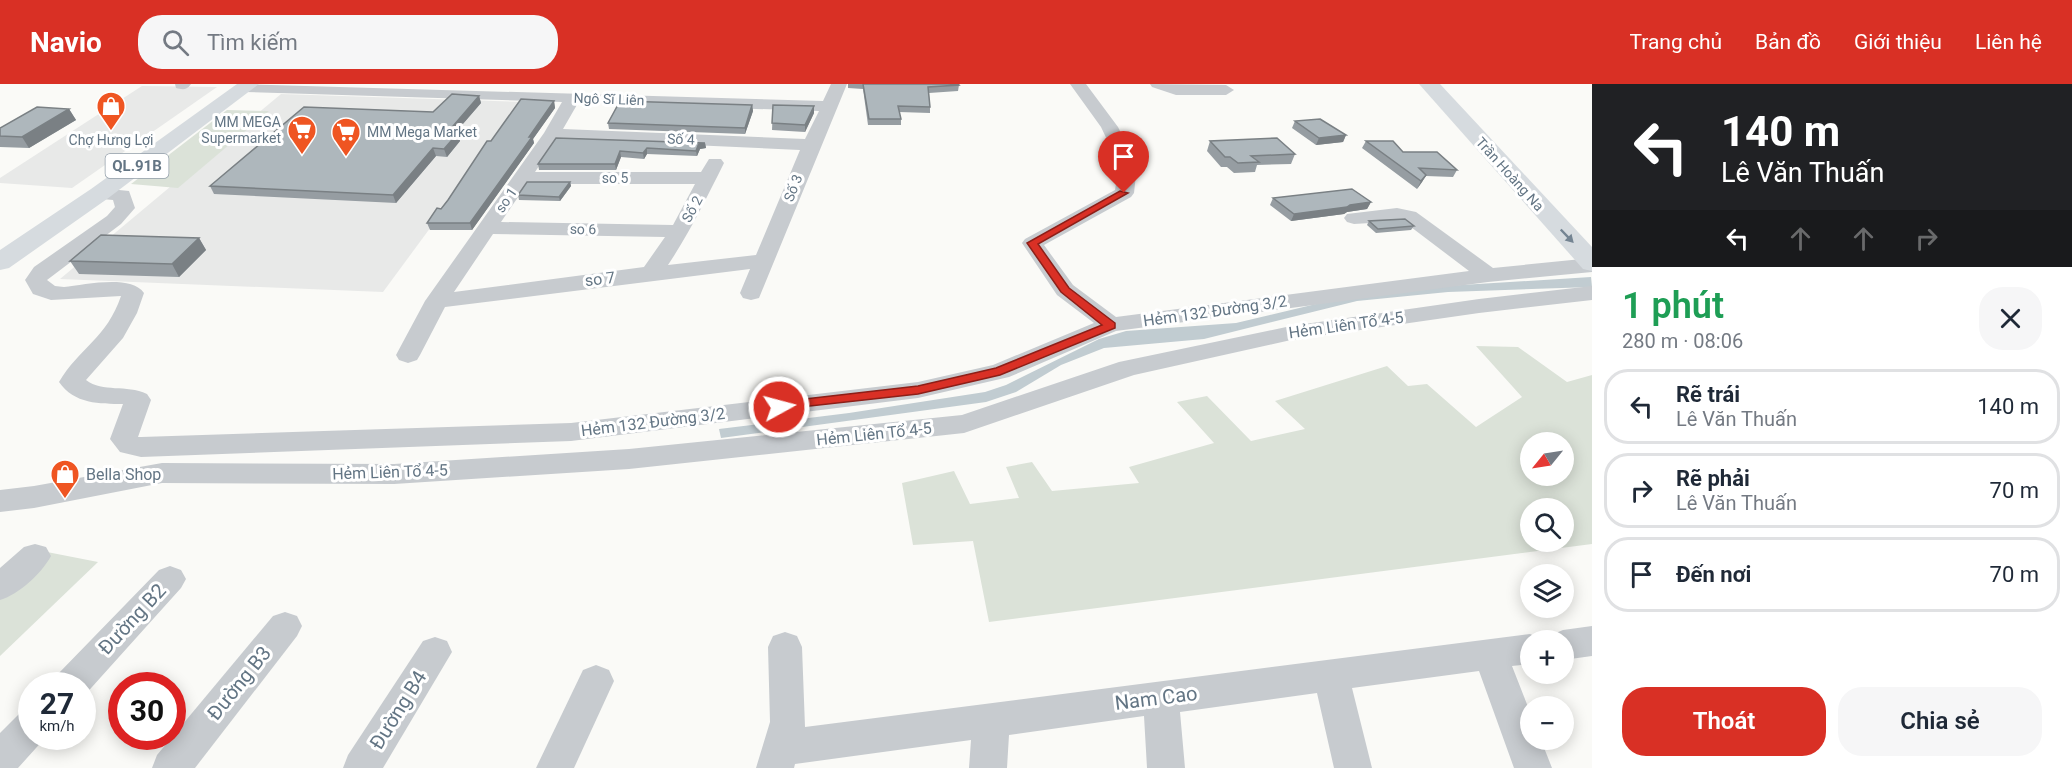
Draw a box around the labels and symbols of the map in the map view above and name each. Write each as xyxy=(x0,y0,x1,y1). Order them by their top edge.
shop icon: Chợ Hưng Lợi xyxy=(95,90,127,132)
street label: Ngô Sĩ Liên xyxy=(573,90,645,108)
place label: MM MEGA Supermarket xyxy=(201,114,281,146)
supermarket icon: MM MEGA Supermarket xyxy=(286,114,318,156)
supermarket icon: MM Mega Market xyxy=(330,116,362,158)
place label: MM Mega Market xyxy=(367,124,477,140)
street label: Số 4 xyxy=(667,131,695,147)
pin xyxy=(1098,131,1149,193)
place label: Chợ Hưng Lợi xyxy=(69,132,153,148)
street label: Trần Hoàng Na xyxy=(1473,134,1547,214)
road number: QL.91B xyxy=(106,154,168,178)
street label: so 5 xyxy=(602,170,628,186)
street label: Số 3 xyxy=(780,172,806,204)
street label: so 1 xyxy=(492,185,520,215)
street label: Số 2 xyxy=(678,193,706,225)
street label: so 6 xyxy=(570,221,597,237)
one-way arrow xyxy=(1560,229,1574,244)
street label: so 7 xyxy=(584,268,616,290)
street label: Hẻm 132 Đường 3/2 xyxy=(1142,292,1288,330)
street label: Hẻm Liên Tổ 4-5 xyxy=(1287,308,1405,342)
position arrow xyxy=(747,375,811,439)
street label: Hẻm 132 Đường 3/2 xyxy=(580,404,726,440)
street label: Hẻm Liên Tổ 4-5 xyxy=(815,419,933,449)
north arrow xyxy=(1520,432,1574,486)
shop icon: Bella Shop xyxy=(49,458,81,500)
street label: Hẻm Liên Tổ 4-5 xyxy=(332,460,448,484)
place label: Bella Shop xyxy=(86,465,161,484)
street label: Đường B2 xyxy=(93,579,171,659)
street label: Đường B3 xyxy=(202,641,276,725)
street label: Đường B4 xyxy=(364,666,432,754)
speed limit sign: 30 xyxy=(108,672,186,750)
street label: Nam Cao xyxy=(1113,681,1199,715)

